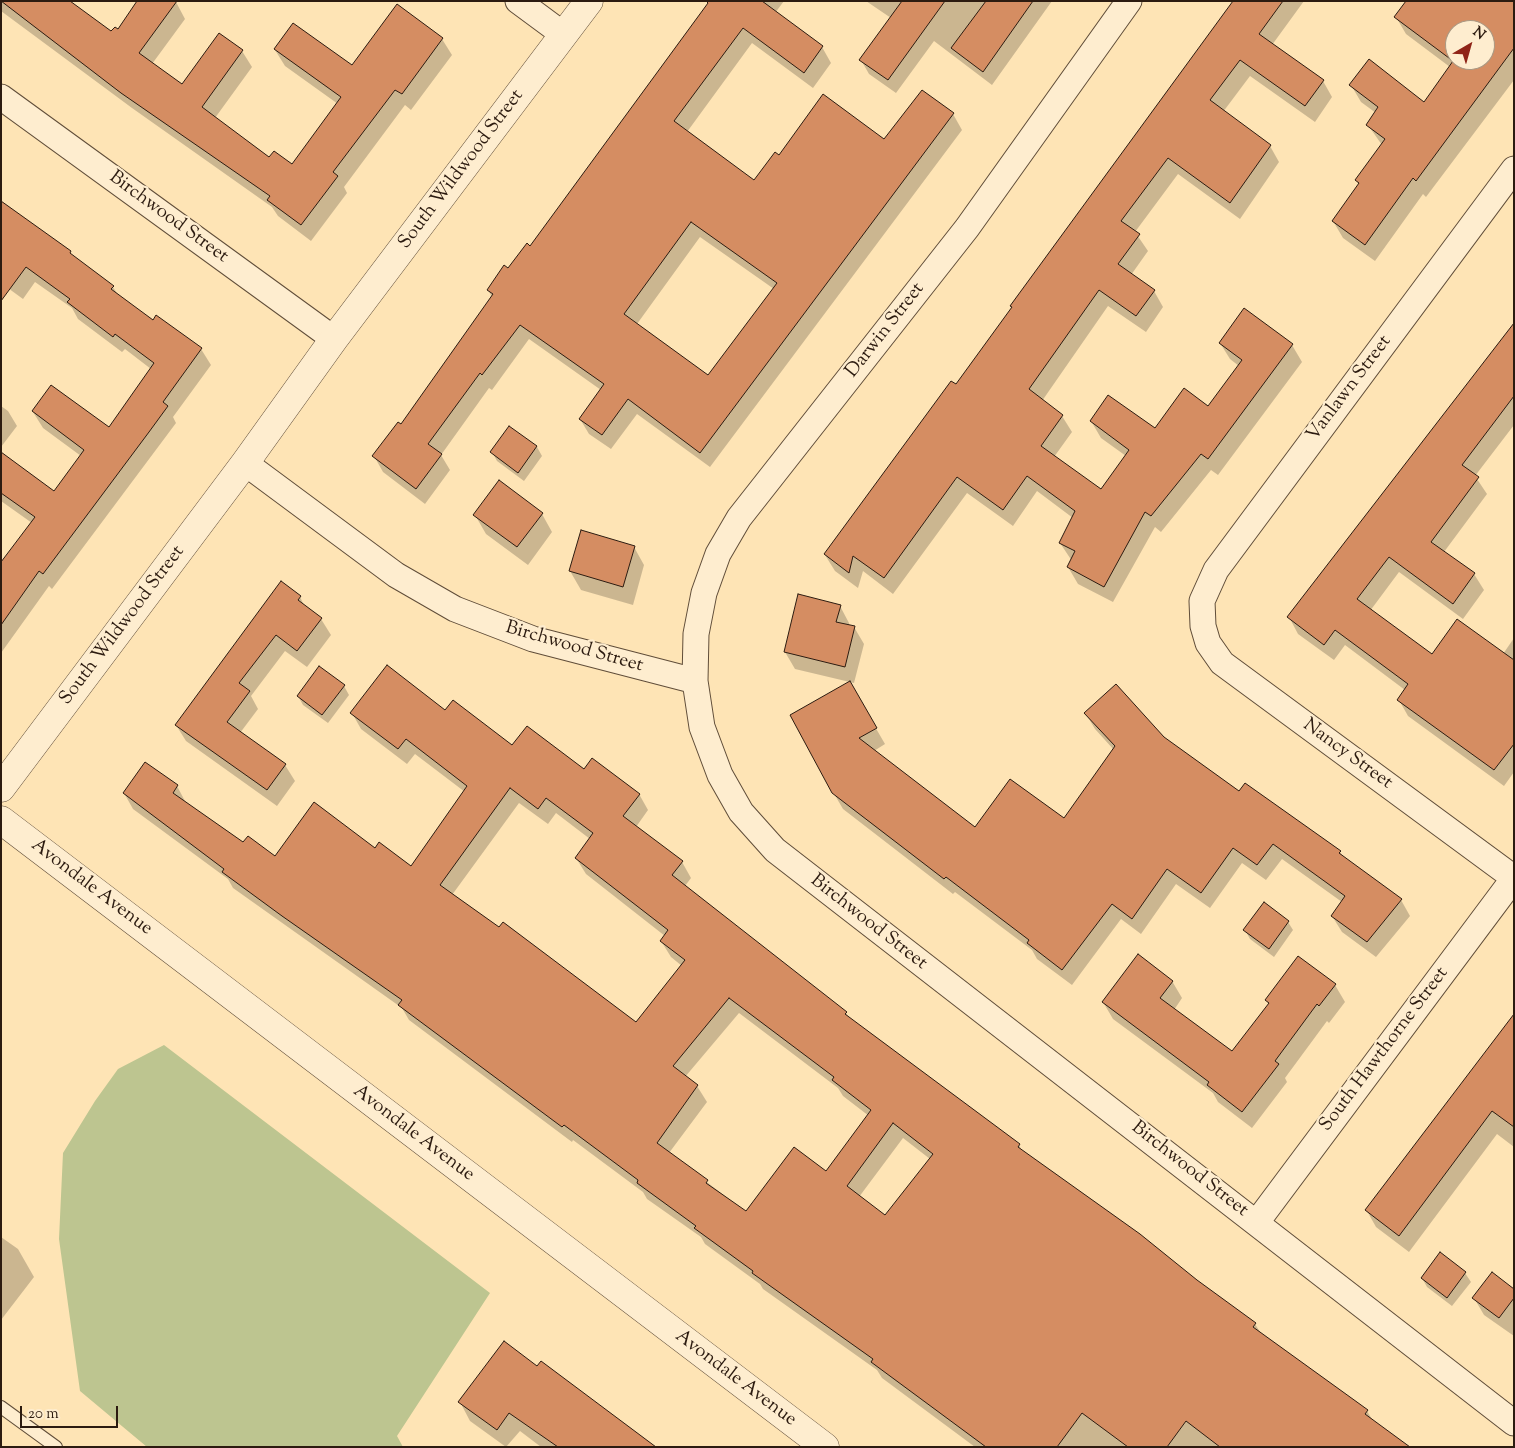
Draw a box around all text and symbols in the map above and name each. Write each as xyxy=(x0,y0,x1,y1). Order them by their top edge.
north arrow xyxy=(1445,20,1495,70)
text: N xyxy=(1468,23,1489,45)
street label: South Wildwood Street xyxy=(395,86,529,254)
street label: Birchwood Street xyxy=(104,167,232,269)
street label: Darwin Street xyxy=(842,279,930,383)
street label: Vanlawn Street xyxy=(1303,332,1397,446)
street label: South Wildwood Street xyxy=(56,542,190,710)
street label: Birchwood Street xyxy=(503,617,645,679)
street label: Nancy Street xyxy=(1298,715,1396,795)
street label: Avondale Avenue xyxy=(26,835,156,941)
street label: Birchwood Street xyxy=(805,870,931,976)
street label: South Hawthorne Street xyxy=(1316,963,1454,1137)
street label: Avondale Avenue xyxy=(348,1081,478,1187)
street label: Birchwood Street xyxy=(1126,1117,1252,1223)
street label: Avondale Avenue xyxy=(670,1326,800,1432)
scale bar xyxy=(22,1396,120,1428)
text: 20 m xyxy=(28,1404,59,1425)

